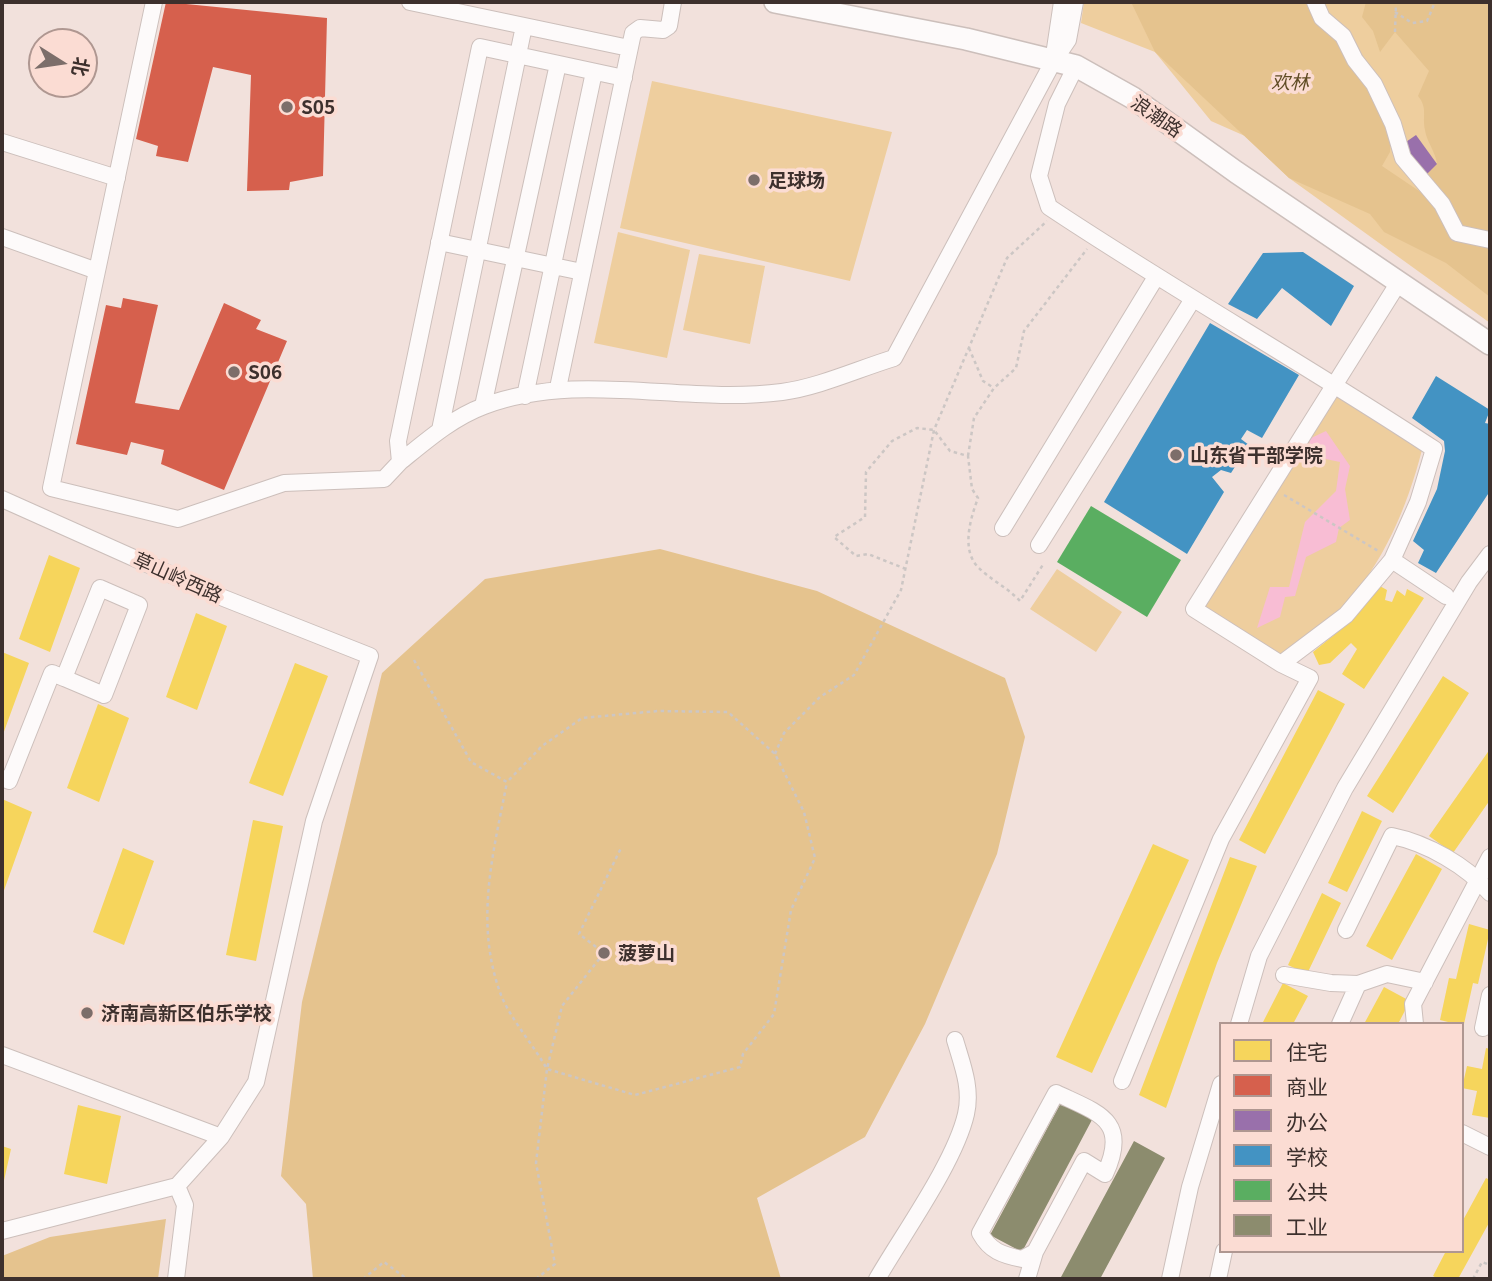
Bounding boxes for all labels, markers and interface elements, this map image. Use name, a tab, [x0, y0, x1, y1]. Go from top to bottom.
north arrow	[28, 28, 98, 98]
text: 北	[67, 55, 97, 79]
park label: 欢林	[1271, 71, 1309, 93]
street label: 浪潮路	[1127, 90, 1187, 142]
place label: S05	[301, 96, 335, 118]
marker: S05	[279, 99, 295, 115]
place label: 足球场	[768, 169, 825, 191]
marker: 足球场	[746, 172, 762, 188]
place label: S06	[248, 361, 282, 383]
marker: S06	[226, 364, 242, 380]
place label: 山东省干部学院	[1190, 444, 1323, 466]
marker: 山东省干部学院	[1168, 447, 1184, 463]
street label: 草山岭西路	[130, 547, 226, 607]
place label: 菠萝山	[618, 942, 675, 964]
marker: 菠萝山	[596, 945, 612, 961]
place label: 济南高新区伯乐学校	[101, 1002, 272, 1024]
marker: 济南高新区伯乐学校	[79, 1005, 95, 1021]
legend	[1219, 1022, 1464, 1253]
text: 住宅	[1286, 1036, 1328, 1066]
text: 商业	[1286, 1071, 1328, 1101]
text: 办公	[1286, 1106, 1328, 1136]
text: 学校	[1286, 1141, 1328, 1171]
text: 公共	[1286, 1176, 1328, 1206]
text: 工业	[1286, 1211, 1328, 1241]

